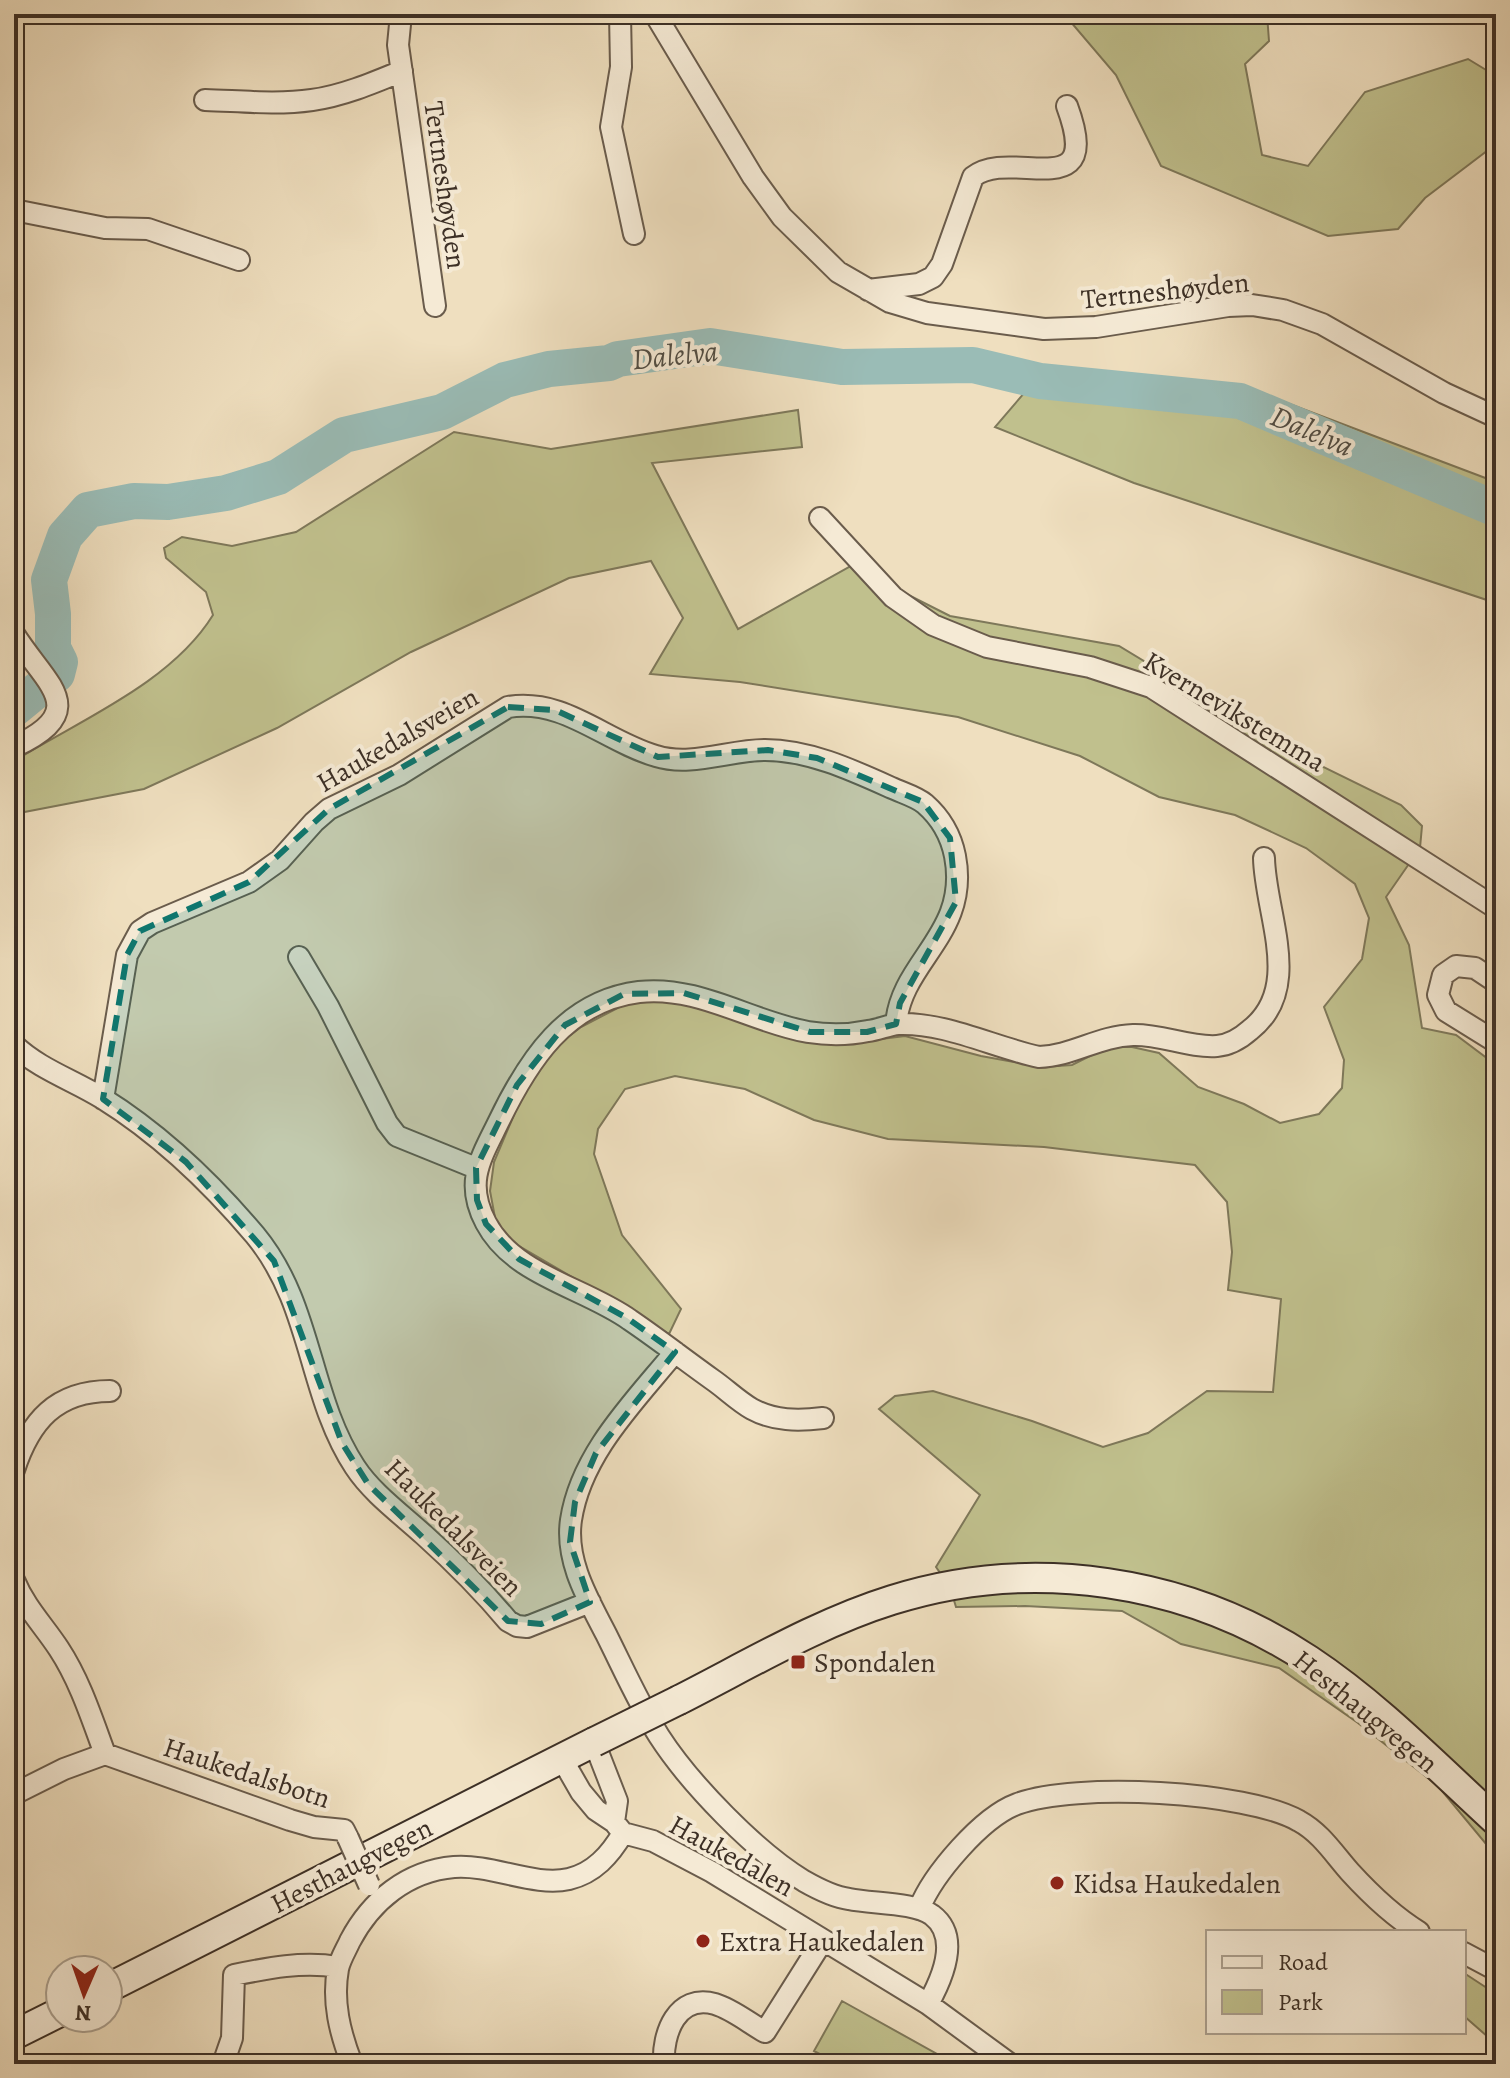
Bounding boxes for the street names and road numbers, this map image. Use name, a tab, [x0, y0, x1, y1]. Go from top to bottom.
street label: Tertneshøyden	[414, 99, 476, 271]
street label: Tertneshøyden	[1079, 263, 1251, 319]
street label: Kvernevikstemma	[1136, 642, 1333, 781]
street label: Haukedalsveien	[310, 678, 485, 802]
street label: Haukedalsveien	[376, 1450, 531, 1605]
street label: Hesthaugvegen	[1285, 1641, 1446, 1782]
street label: Haukedalsbotn	[158, 1728, 335, 1818]
street label: Haukedalen	[662, 1806, 801, 1906]
street label: Hesthaugvegen	[264, 1809, 439, 1923]

